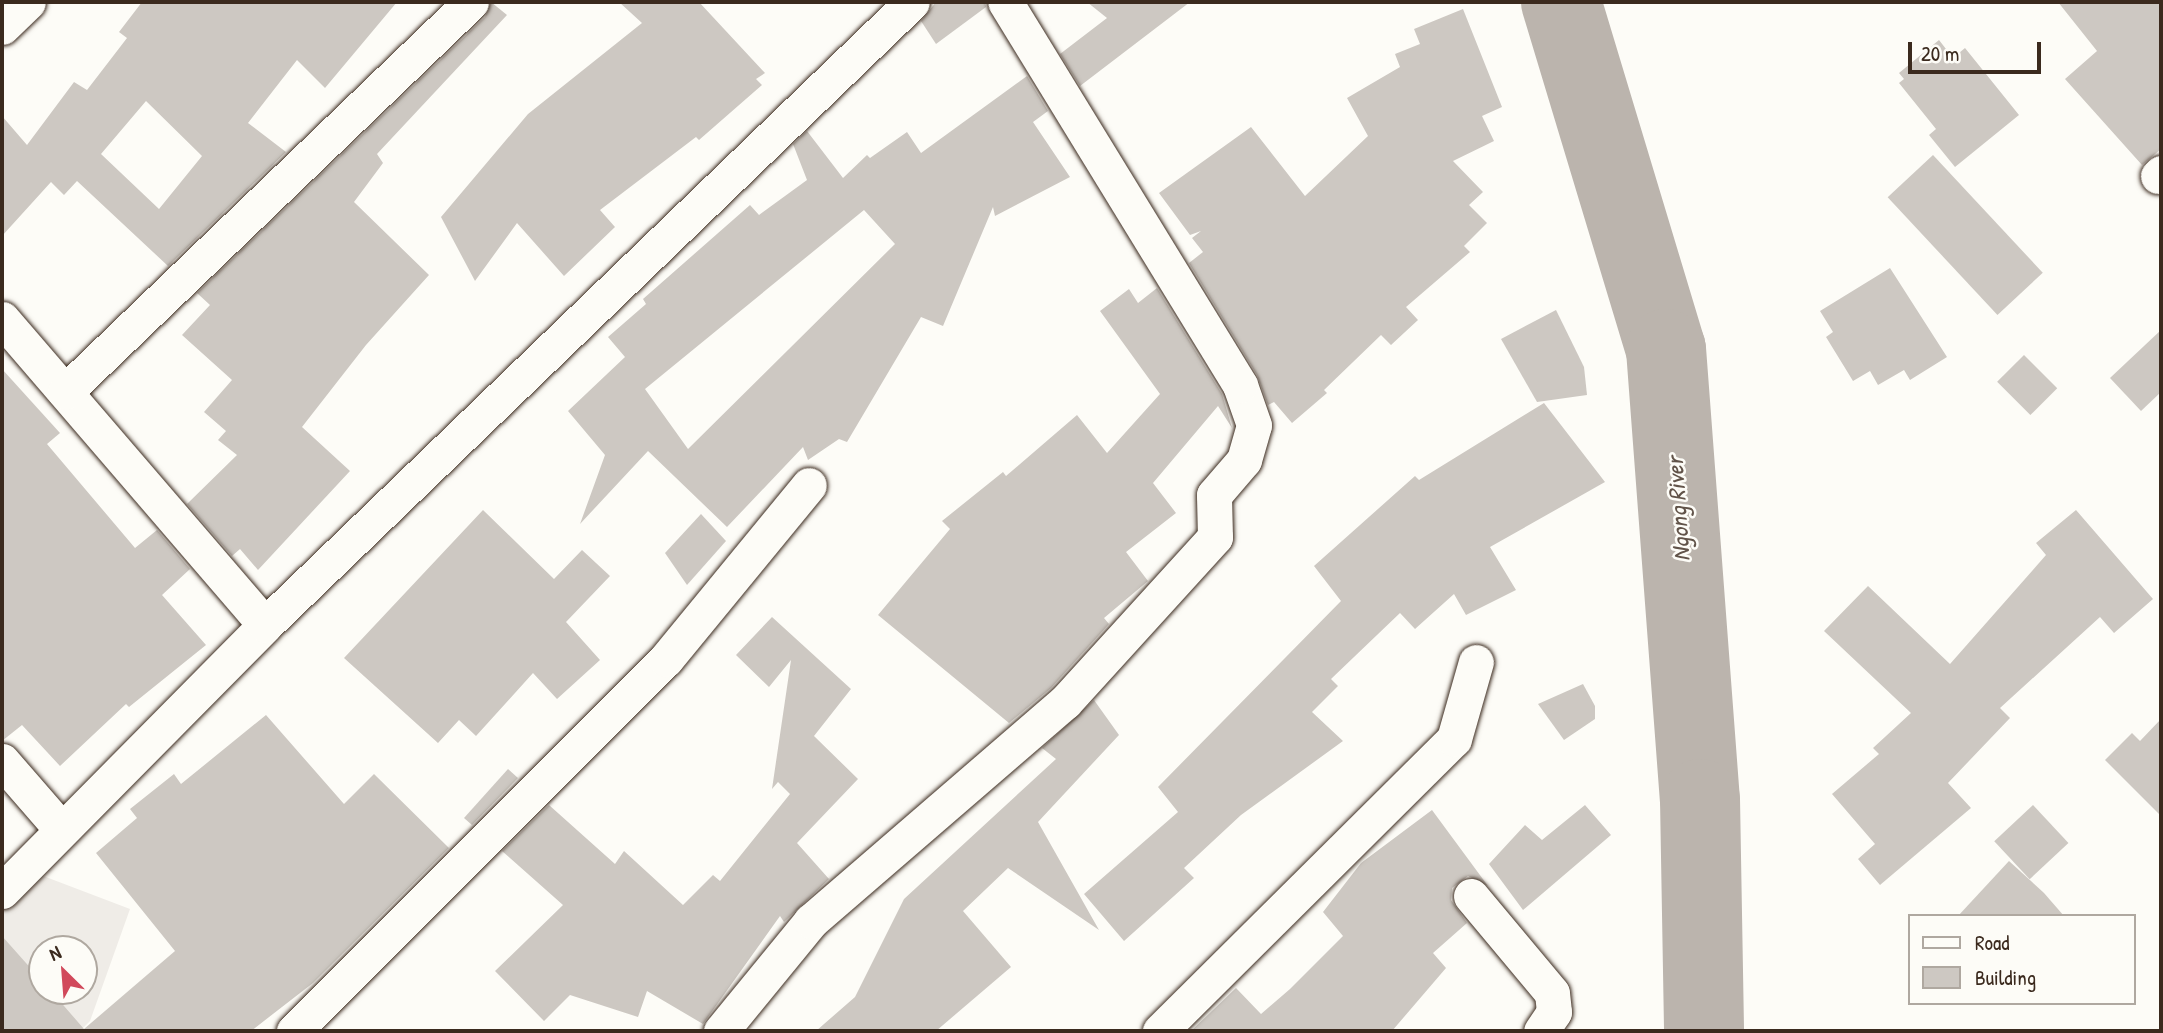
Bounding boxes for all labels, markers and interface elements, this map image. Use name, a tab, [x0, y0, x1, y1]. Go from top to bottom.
scale bar	[1911, 28, 2044, 72]
text: 20 m	[1921, 39, 1959, 68]
water label: Ngong River	[1660, 456, 1696, 562]
legend	[1908, 914, 2135, 1005]
text: Road	[1975, 928, 2009, 957]
north arrow	[28, 935, 98, 1005]
text: N	[45, 939, 65, 967]
text: Building	[1975, 963, 2036, 992]

